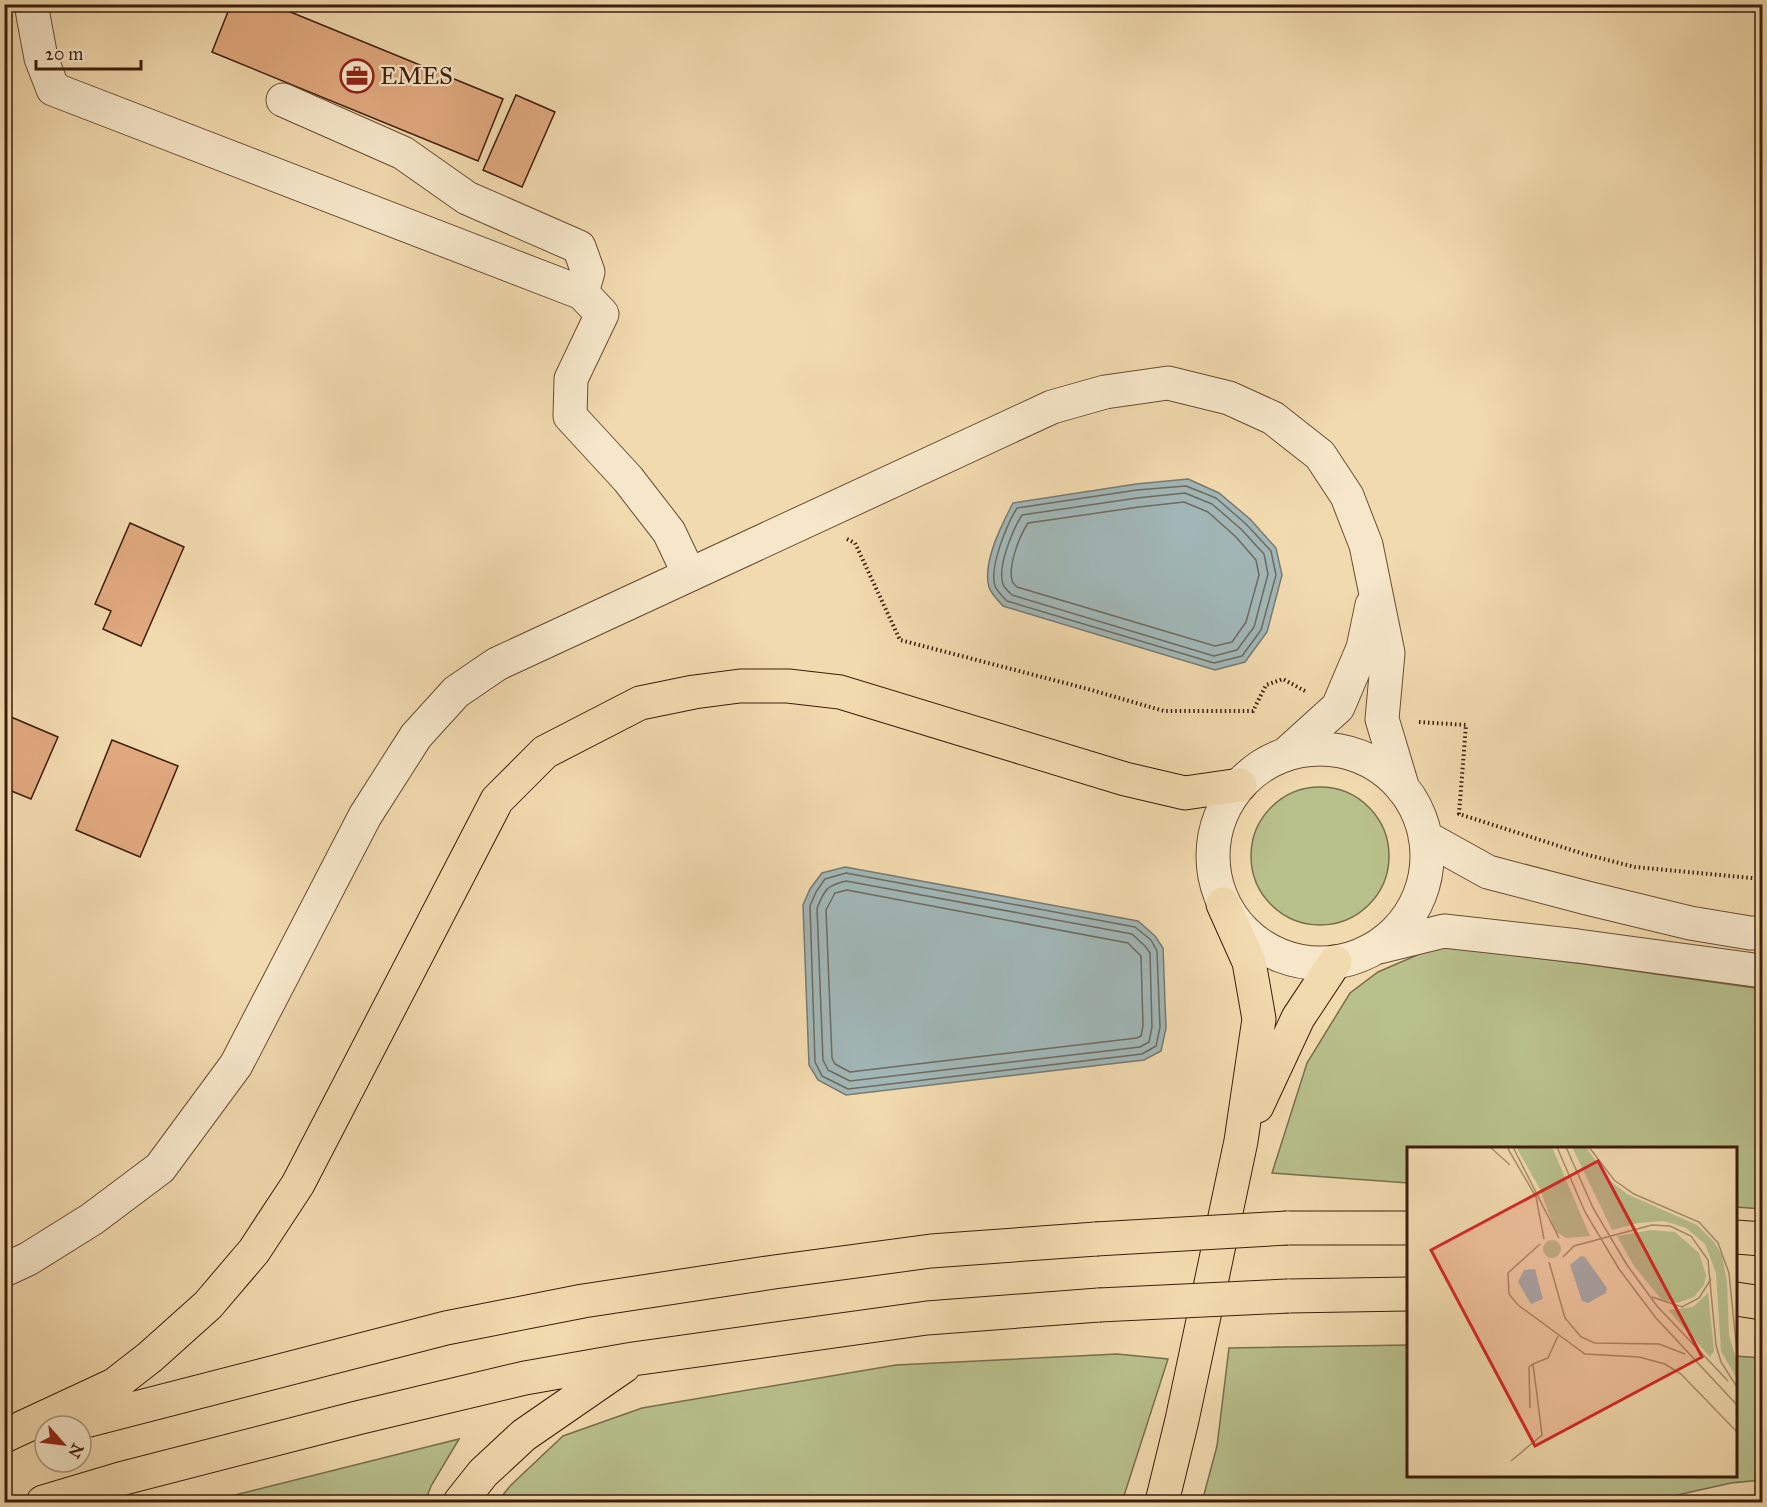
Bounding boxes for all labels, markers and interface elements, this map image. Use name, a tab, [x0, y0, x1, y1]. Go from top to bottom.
scale bar	[36, 33, 141, 71]
text: 20 m	[45, 43, 83, 65]
office icon: EMES	[339, 58, 375, 94]
place label: EMES	[380, 61, 453, 91]
inset map	[1407, 1147, 1737, 1477]
north arrow	[33, 1414, 93, 1474]
text: N	[64, 1440, 87, 1462]

